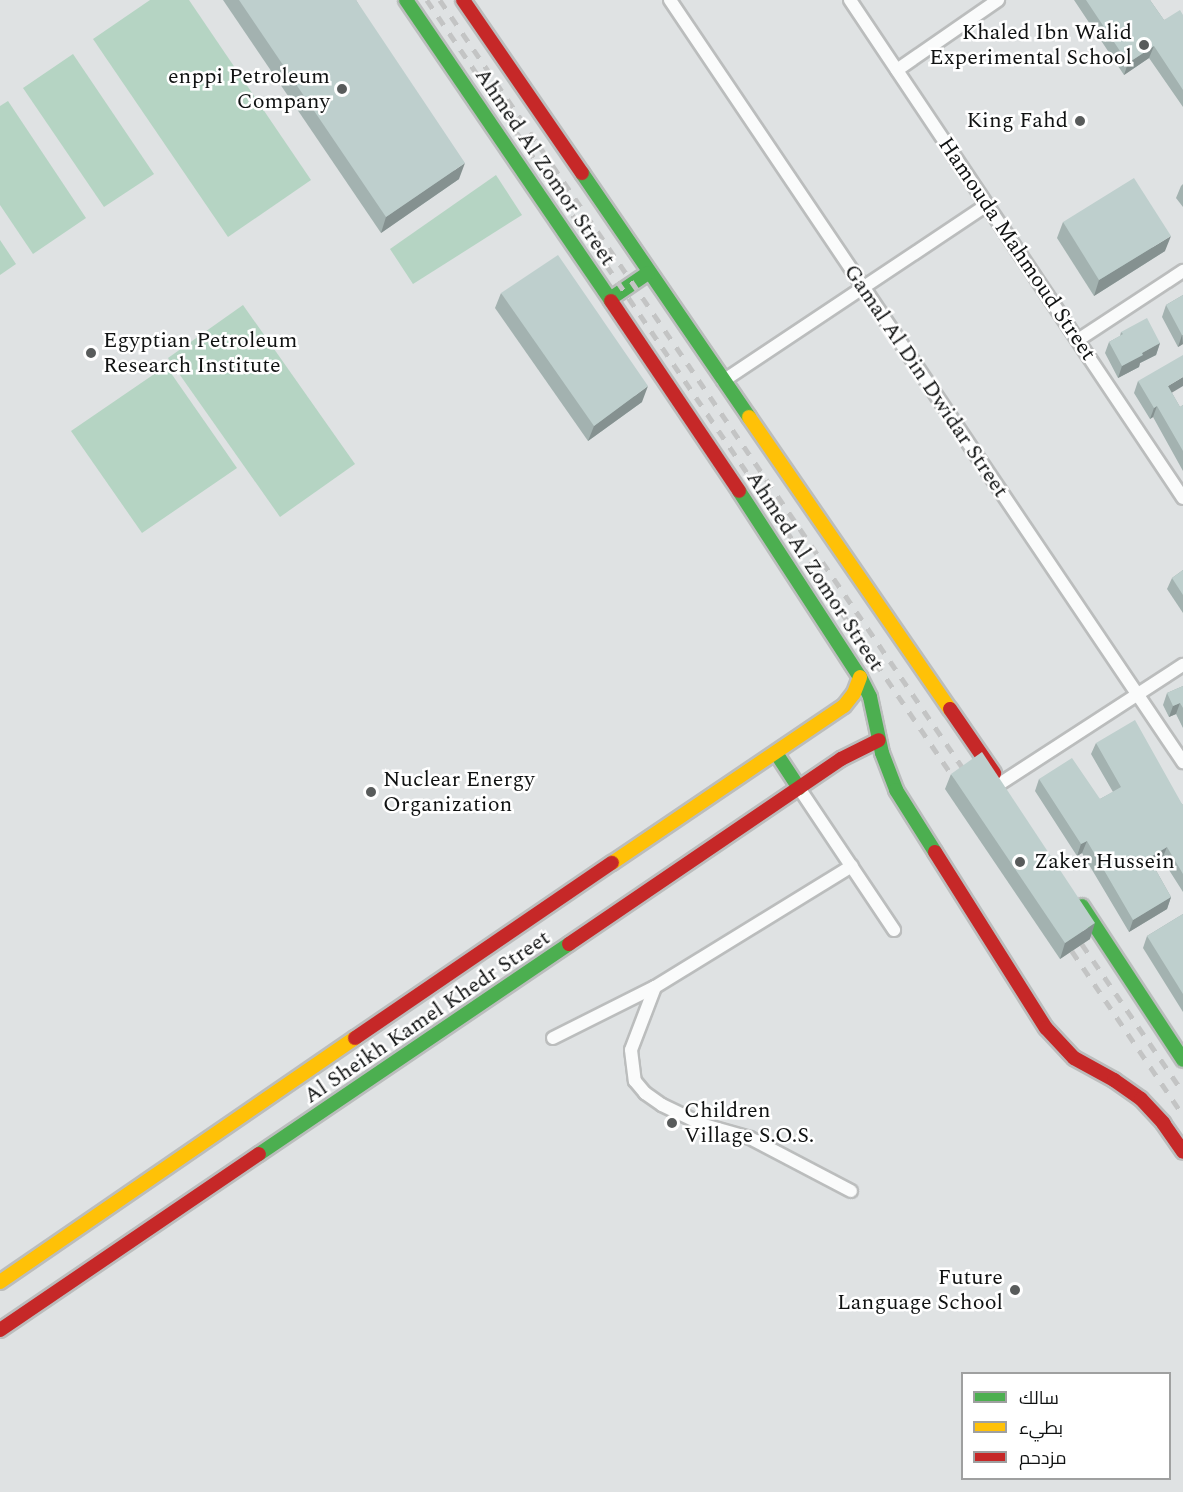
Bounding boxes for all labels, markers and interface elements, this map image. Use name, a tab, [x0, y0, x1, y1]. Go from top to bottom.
place label: Khaled Ibn Walid Experimental School	[929, 19, 1132, 70]
marker: Khaled Ibn Walid Experimental School	[1137, 38, 1151, 52]
place label: enppi Petroleum Company	[168, 63, 330, 114]
street label: Ahmed Al Zomor Street	[469, 63, 621, 271]
marker: enppi Petroleum Company	[335, 82, 349, 96]
place label: King Fahd	[966, 108, 1068, 134]
marker: King Fahd	[1073, 114, 1087, 128]
street label: Hamouda Mahmoud Street	[932, 132, 1102, 366]
street label: Gamal Al Din Dwidar Street	[838, 259, 1014, 503]
place label: Egyptian Petroleum Research Institute	[103, 327, 297, 378]
marker: Egyptian Petroleum Research Institute	[84, 346, 98, 360]
street label: Ahmed Al Zomor Street	[740, 466, 890, 676]
place label: Nuclear Energy Organization	[383, 766, 535, 818]
marker: Nuclear Energy Organization	[364, 785, 378, 799]
place label: Zaker Hussein	[1034, 849, 1175, 875]
marker: Zaker Hussein	[1011, 853, 1029, 871]
street label: Al Sheikh Kamel Khedr Street	[299, 925, 555, 1109]
place label: Children Village S.O.S.	[684, 1097, 814, 1148]
marker: Children Village S.O.S.	[665, 1116, 679, 1130]
place label: Future Language School	[837, 1264, 1003, 1316]
marker: Future Language School	[1008, 1283, 1022, 1297]
legend	[961, 1372, 1171, 1480]
text: سالك	[1019, 1385, 1059, 1412]
text: بطيء	[1019, 1415, 1063, 1442]
text: مزدحم	[1019, 1445, 1067, 1472]

